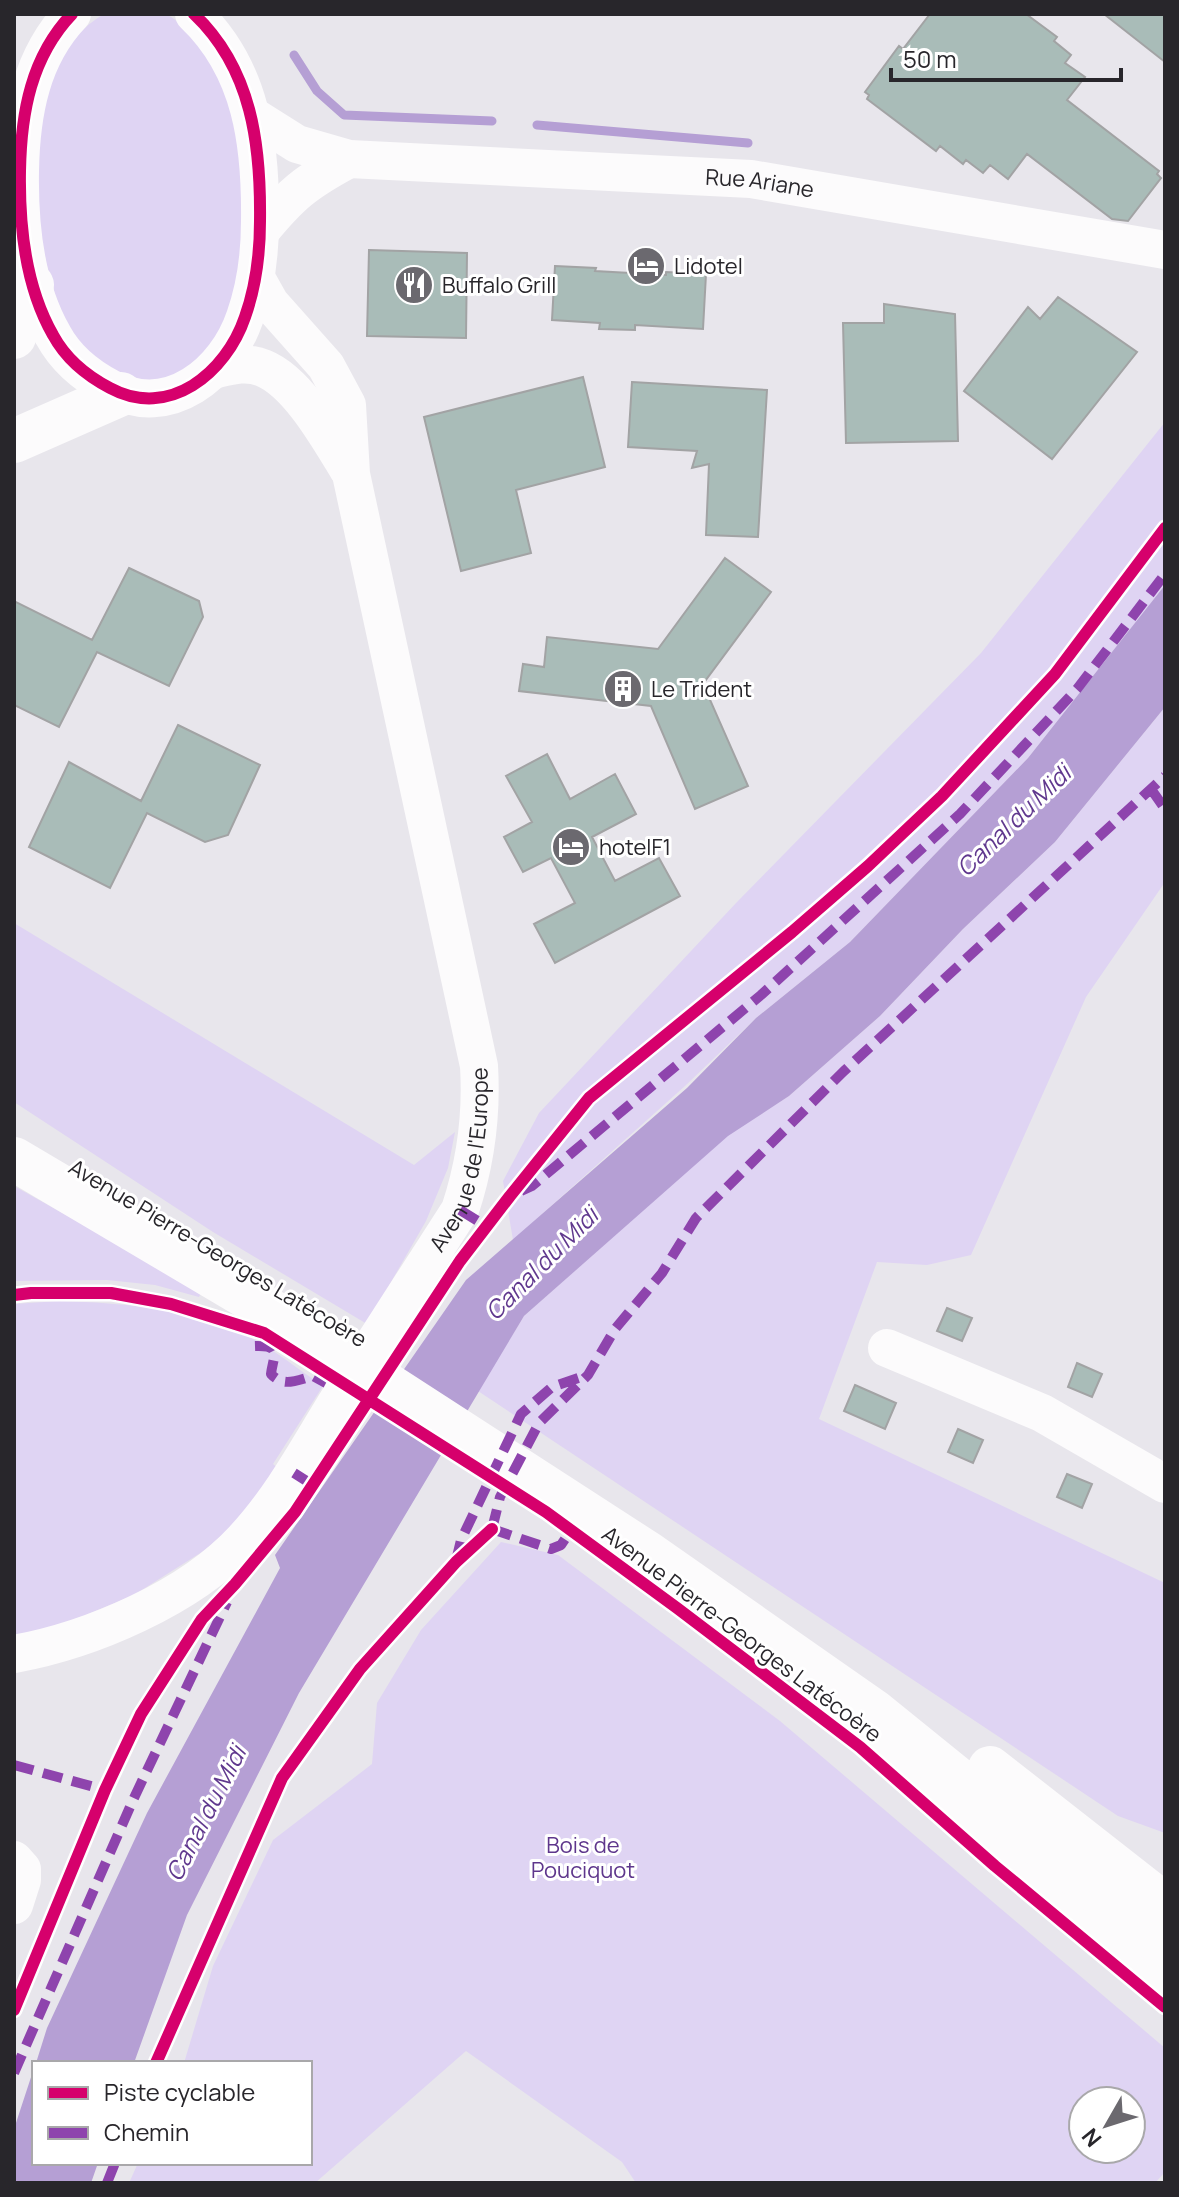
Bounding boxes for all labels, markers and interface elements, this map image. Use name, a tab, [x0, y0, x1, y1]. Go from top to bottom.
scale bar	[891, 32, 1121, 82]
text: 50 m	[903, 42, 957, 75]
street label: Rue Ariane	[705, 162, 816, 205]
hotel icon: Lidotel	[625, 245, 667, 287]
place label: Lidotel	[674, 251, 743, 281]
restaurant icon: Buffalo Grill	[393, 264, 435, 306]
place label: Buffalo Grill	[442, 270, 556, 300]
building icon: Le Trident	[602, 668, 644, 710]
place label: Le Trident	[651, 674, 752, 704]
water label: Canal du Midi	[949, 755, 1080, 883]
hotel icon: hotelF1	[550, 826, 592, 868]
place label: hotelF1	[599, 832, 671, 862]
street label: Avenue de l'Europe	[422, 1067, 495, 1257]
street label: Avenue Pierre-Georges Latécoère	[63, 1152, 373, 1354]
water label: Canal du Midi	[477, 1197, 607, 1327]
street label: Avenue Pierre-Georges Latécoère	[596, 1519, 888, 1749]
water label: Canal du Midi	[157, 1737, 255, 1886]
park label: Bois de Pouciquot	[531, 1830, 635, 1885]
legend	[32, 2061, 312, 2165]
text: Piste cyclable	[104, 2075, 255, 2108]
north arrow	[1067, 2085, 1147, 2165]
text: Chemin	[104, 2115, 189, 2148]
text: N	[1075, 2122, 1108, 2153]

